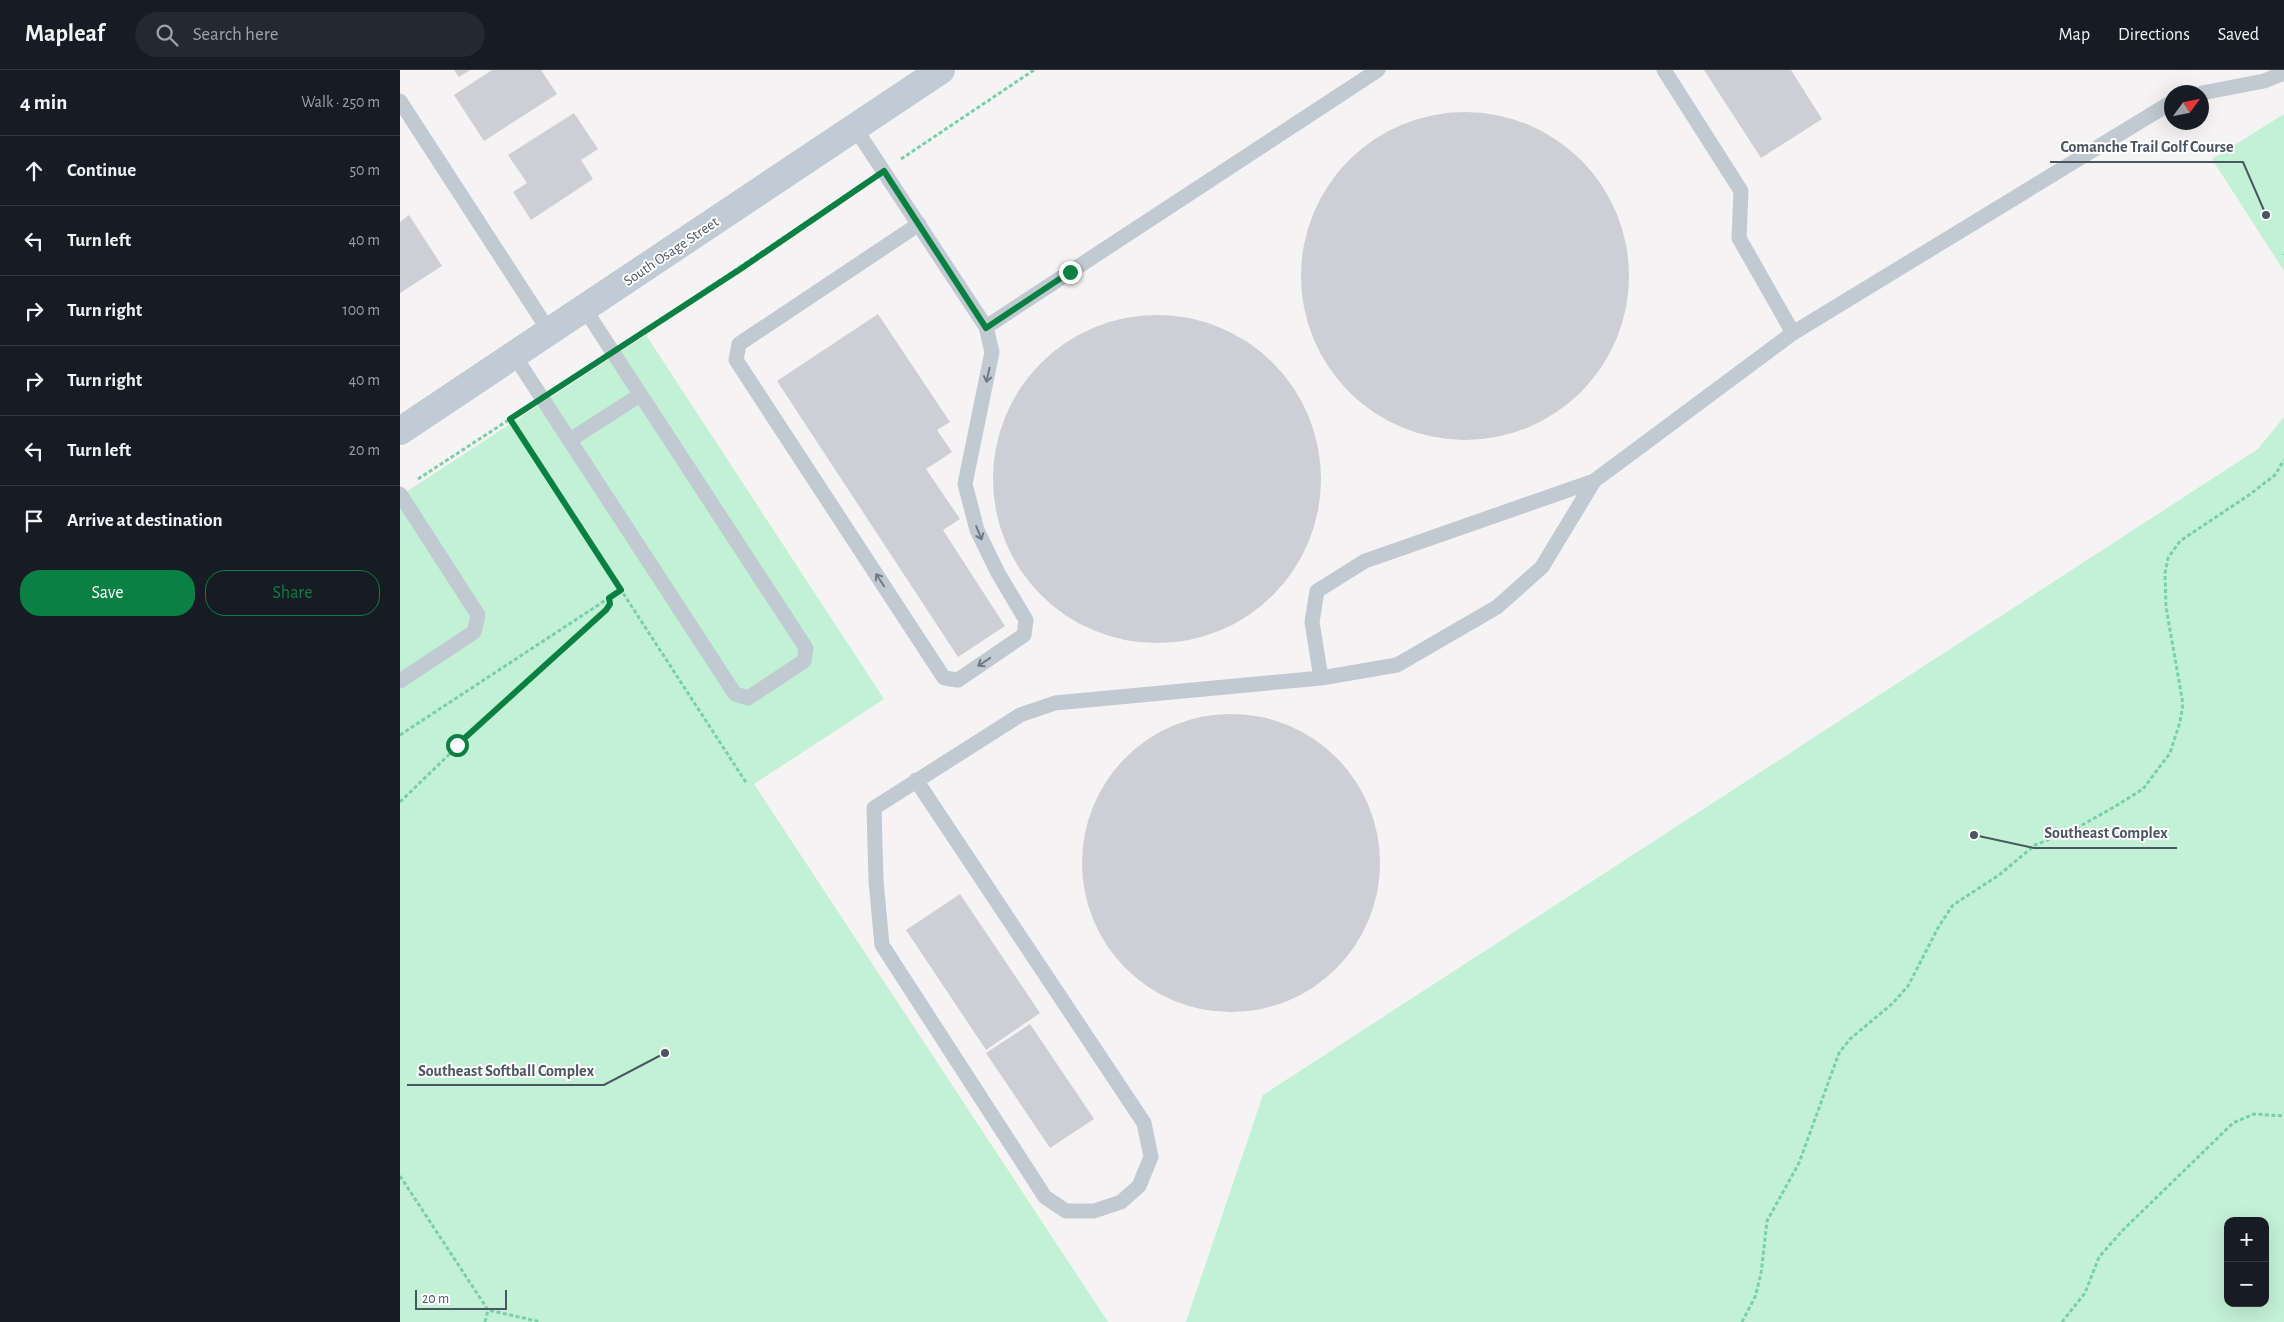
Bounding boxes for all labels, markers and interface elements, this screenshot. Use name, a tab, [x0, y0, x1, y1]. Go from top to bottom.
search box	[135, 12, 485, 57]
icon: search	[153, 21, 181, 49]
text: Mapleaf	[25, 22, 105, 46]
text: Search here	[193, 25, 279, 44]
text: Map	[2059, 26, 2090, 44]
text: Directions	[2118, 26, 2190, 44]
text: Saved	[2218, 26, 2259, 44]
north arrow	[2164, 85, 2209, 130]
text: 4 min	[20, 92, 67, 113]
text: Walk · 250 m	[301, 94, 380, 110]
callout: Comanche Trail Golf Course	[2050, 131, 2243, 162]
text: Comanche Trail Golf Course	[2061, 139, 2234, 155]
icon: ahead	[20, 157, 48, 185]
text: Continue	[67, 161, 136, 180]
text: 50 m	[349, 162, 380, 178]
street label: South Osage Street	[621, 214, 722, 289]
icon: left	[20, 227, 48, 255]
text: Turn left	[67, 231, 131, 250]
text: 40 m	[348, 232, 380, 248]
route end	[1059, 261, 1082, 284]
icon: right	[20, 297, 48, 325]
text: Turn right	[67, 301, 142, 320]
text: 100 m	[342, 302, 380, 318]
one-way arrow	[982, 366, 992, 382]
icon: right	[20, 367, 48, 395]
text: Turn right	[67, 371, 142, 390]
text: 40 m	[348, 372, 380, 388]
icon: left	[20, 437, 48, 465]
text: Turn left	[67, 441, 131, 460]
text: 20 m	[349, 442, 380, 458]
icon: arrive	[20, 507, 48, 535]
text: Arrive at destination	[67, 511, 223, 530]
one-way arrow	[975, 525, 985, 540]
button: Save	[20, 570, 195, 616]
button: Share	[205, 570, 380, 616]
one-way arrow	[875, 574, 885, 588]
one-way arrow	[977, 657, 991, 667]
route start	[446, 734, 469, 757]
callout: Southeast Complex	[2034, 817, 2177, 848]
text: Southeast Complex	[2044, 825, 2168, 841]
callout: Southeast Softball Complex	[407, 1054, 604, 1085]
text: Southeast Softball Complex	[418, 1063, 595, 1079]
map controls	[2224, 1217, 2269, 1307]
button: +	[2224, 1217, 2269, 1262]
button: −	[2224, 1262, 2269, 1307]
scale bar	[415, 1287, 508, 1310]
text: 20 m	[422, 1292, 449, 1306]

